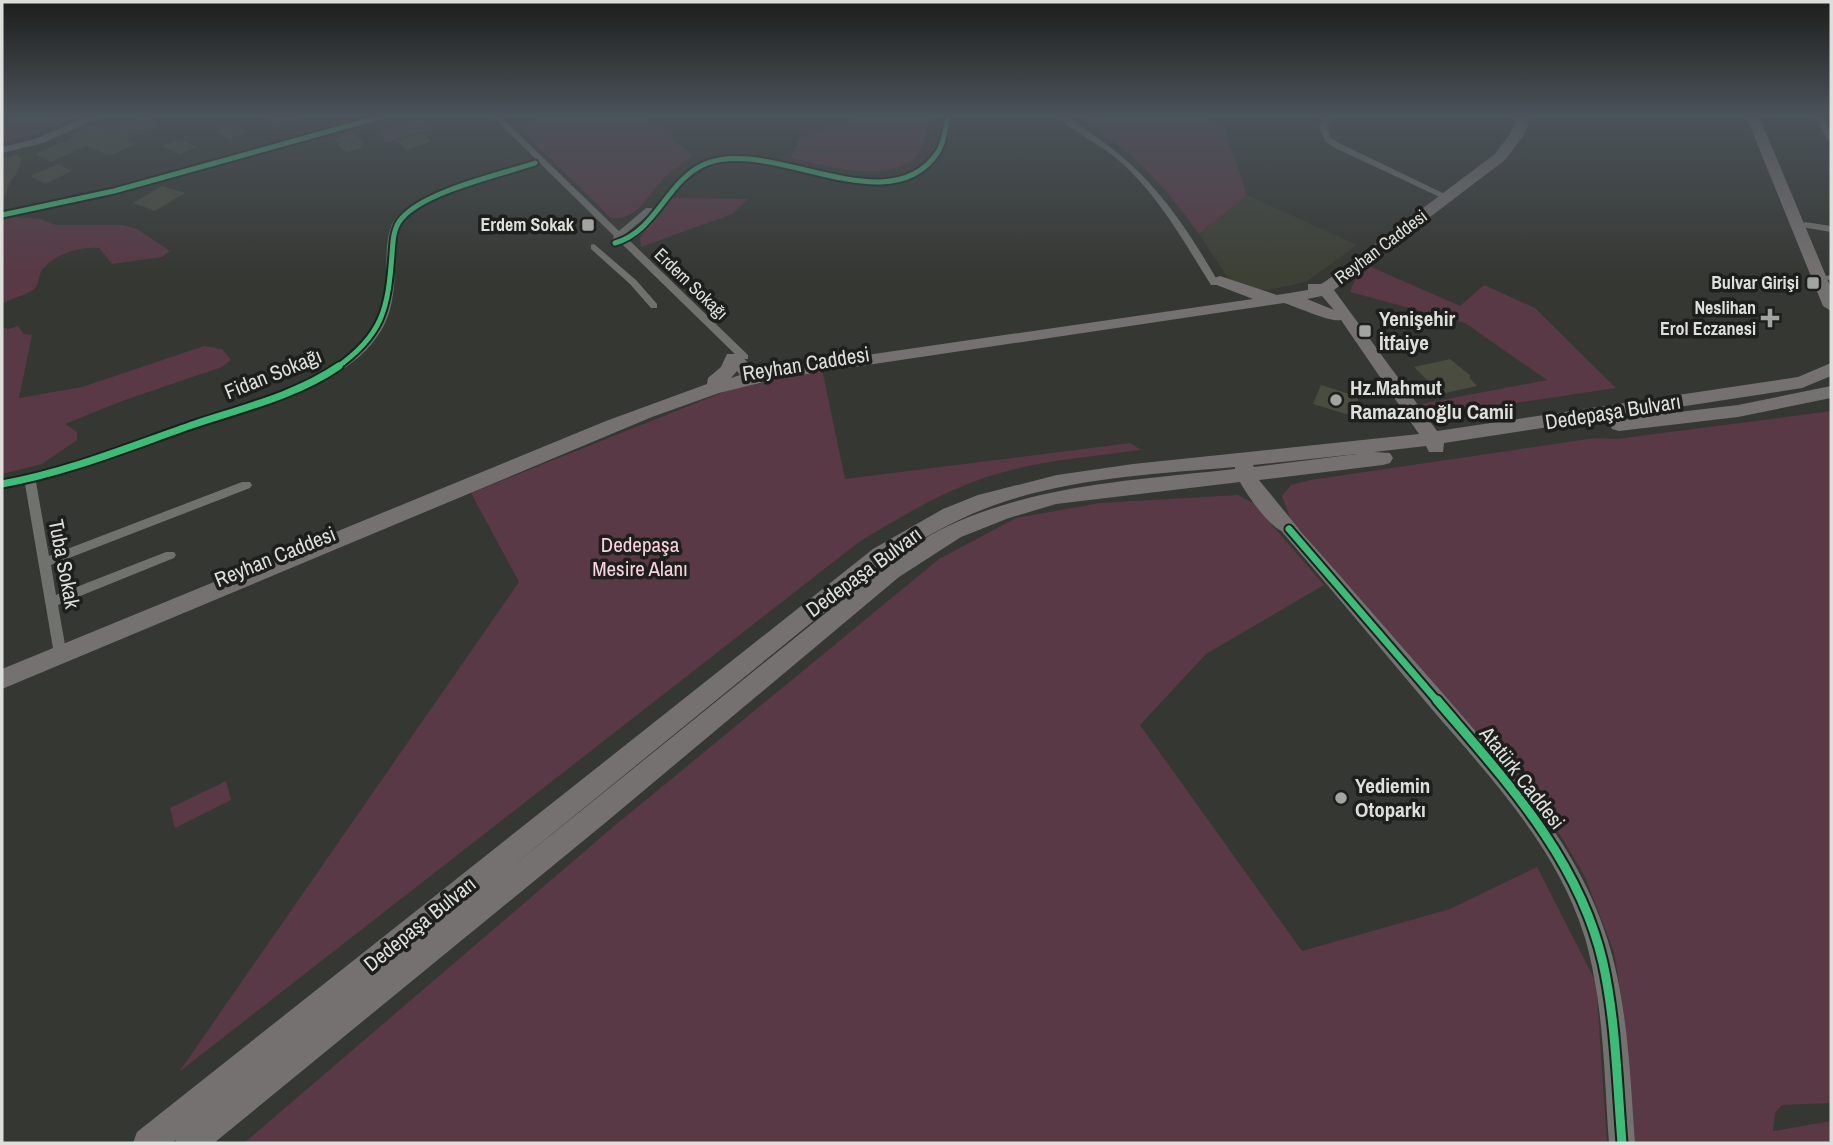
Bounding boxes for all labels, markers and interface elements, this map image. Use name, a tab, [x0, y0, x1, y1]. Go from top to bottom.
street label: Reyhan Caddesi	[1329, 204, 1432, 290]
place label: Erdem Sokak	[480, 212, 575, 237]
marker: Erdem Sokak	[580, 217, 596, 233]
street label: Erdem Sokağı	[649, 242, 734, 325]
place label: Bulvar Girişi	[1711, 270, 1799, 295]
marker: Bulvar Girişi	[1805, 275, 1821, 291]
place label: Neslihan Erol Eczanesi	[1660, 295, 1756, 341]
place label: Yenişehir İtfaiye	[1379, 304, 1456, 357]
marker: Neslihan Erol Eczanesi	[1762, 310, 1778, 326]
marker: Yenişehir İtfaiye	[1357, 323, 1373, 339]
street label: Reyhan Caddesi	[740, 339, 872, 388]
street label: Fidan Sokağı	[220, 341, 326, 406]
place label: Hz.Mahmut Ramazanoğlu Camii	[1350, 373, 1514, 426]
street label: Dedepaşa Bulvarı	[1543, 386, 1683, 437]
marker: Hz.Mahmut Ramazanoğlu Camii	[1328, 392, 1344, 408]
street label: Tuba Sokak	[42, 517, 87, 611]
street label: Reyhan Caddesi	[210, 519, 340, 594]
street label: Dedepaşa Bulvarı	[800, 520, 928, 624]
park label: Dedepaşa Mesire Alanı	[592, 530, 688, 583]
street label: Atatürk Caddesi	[1472, 719, 1572, 835]
place label: Yediemin Otoparkı	[1355, 771, 1430, 824]
marker: Yediemin Otoparkı	[1333, 790, 1349, 806]
street label: Dedepaşa Bulvarı	[357, 869, 482, 978]

